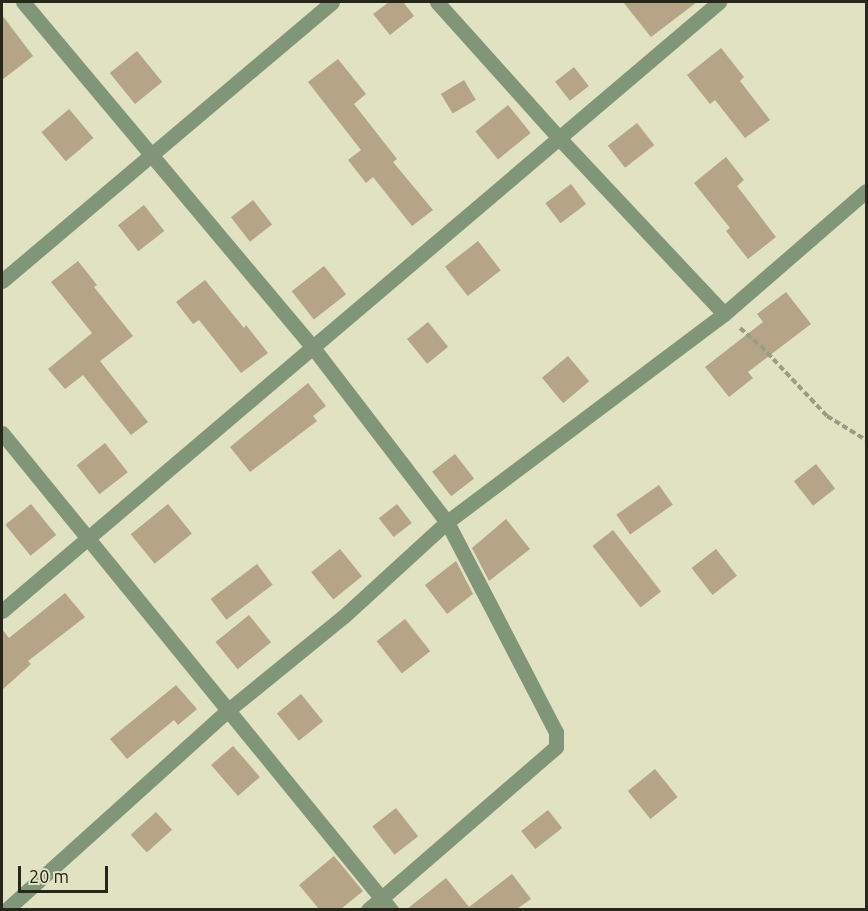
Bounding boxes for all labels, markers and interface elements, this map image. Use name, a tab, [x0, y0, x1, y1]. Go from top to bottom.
scale bar	[21, 854, 111, 892]
text: 20 m	[29, 866, 69, 886]

